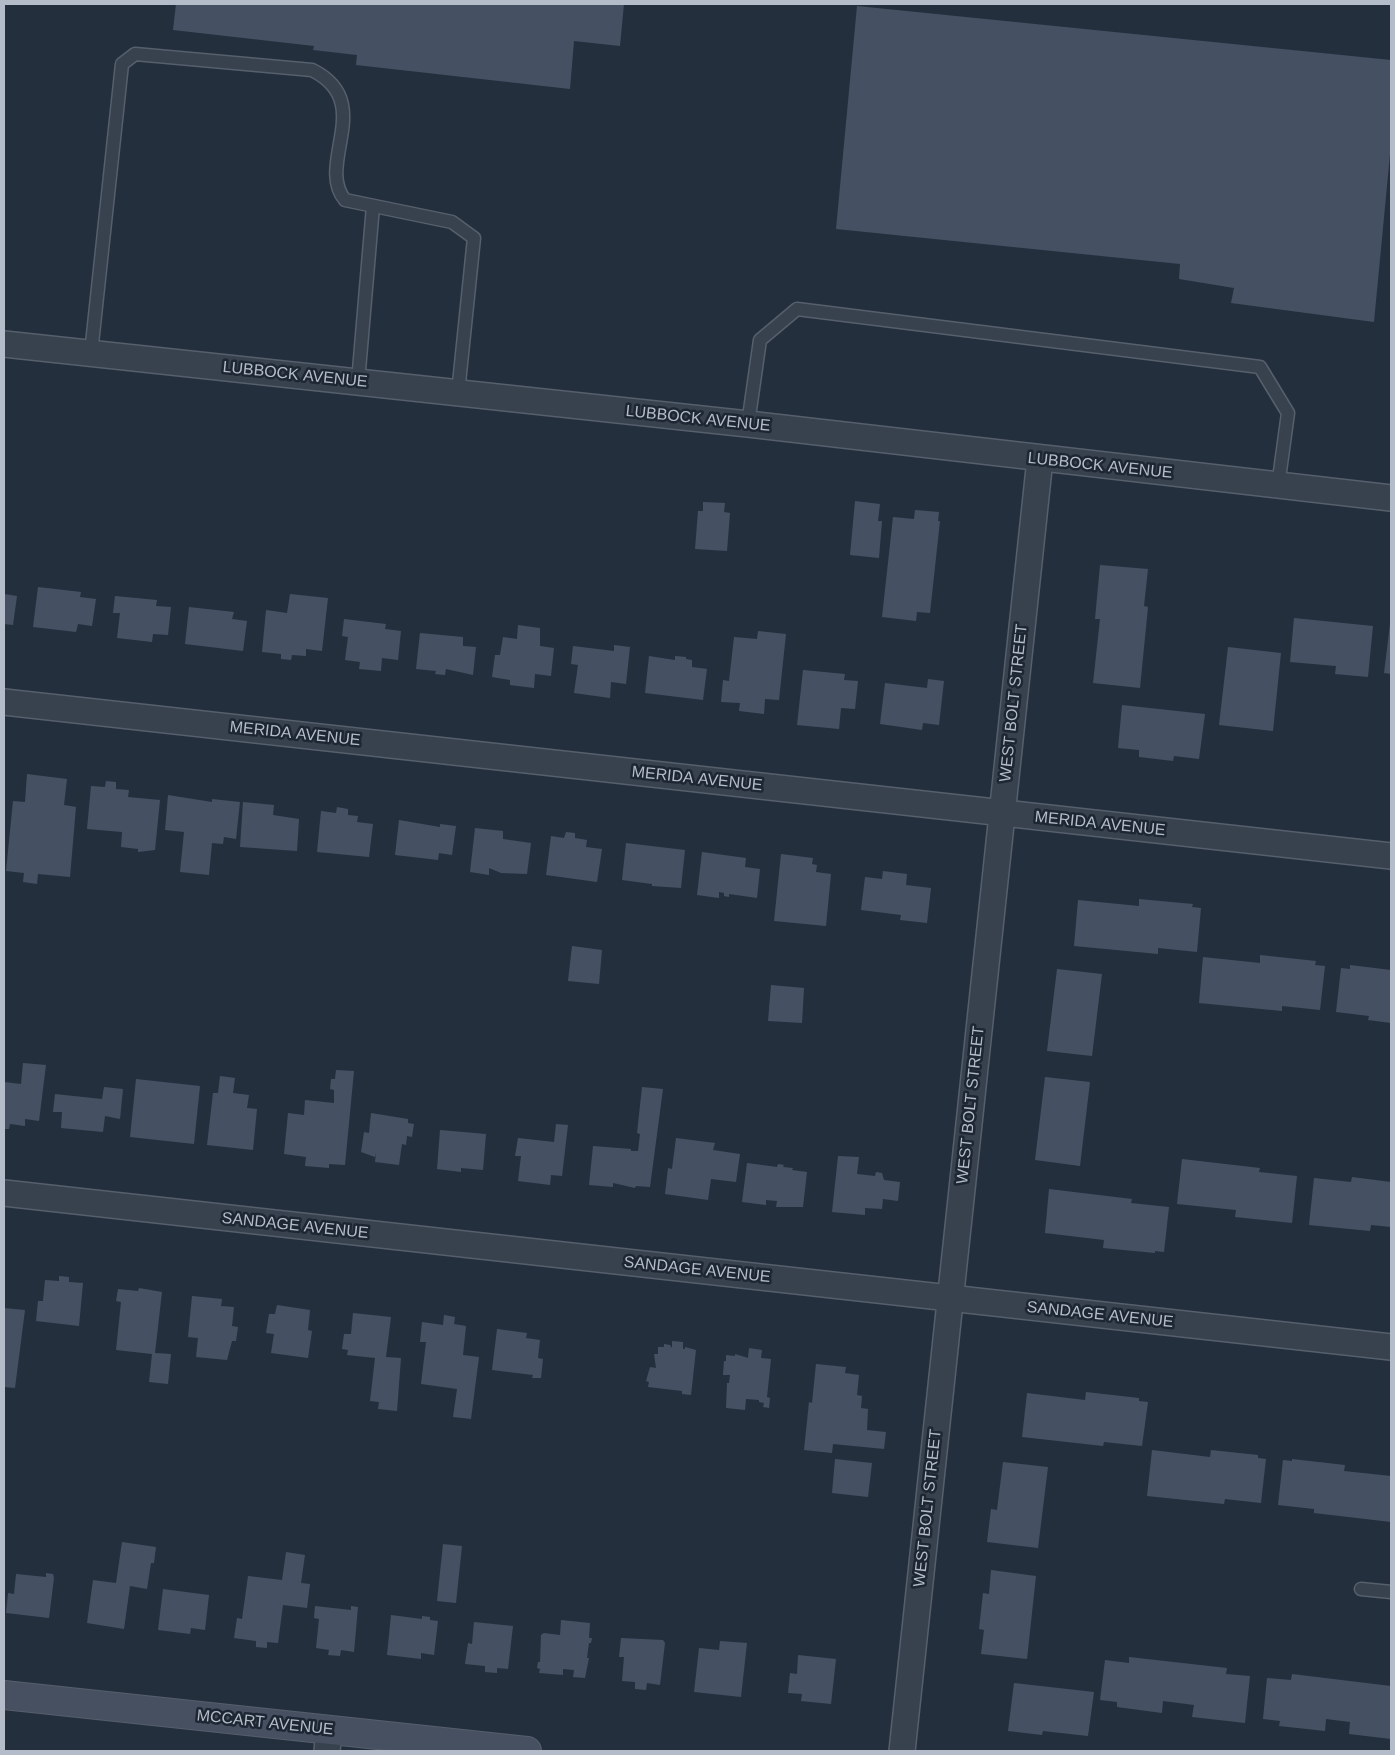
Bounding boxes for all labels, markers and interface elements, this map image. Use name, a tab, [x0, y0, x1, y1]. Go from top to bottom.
street label: LUBBOCK AVENUE	[222, 358, 368, 392]
street label: LUBBOCK AVENUE	[625, 402, 771, 436]
street label: LUBBOCK AVENUE	[1027, 449, 1173, 483]
street label: WEST BOLT STREET	[996, 623, 1032, 783]
street label: MERIDA AVENUE	[229, 718, 361, 750]
street label: MERIDA AVENUE	[631, 763, 763, 795]
street label: MERIDA AVENUE	[1034, 808, 1166, 840]
street label: WEST BOLT STREET	[953, 1025, 989, 1185]
street label: SANDAGE AVENUE	[221, 1209, 369, 1243]
street label: SANDAGE AVENUE	[623, 1253, 771, 1287]
street label: SANDAGE AVENUE	[1026, 1298, 1174, 1332]
street label: WEST BOLT STREET	[910, 1428, 946, 1588]
street label: MCCART AVENUE	[196, 1706, 334, 1740]

